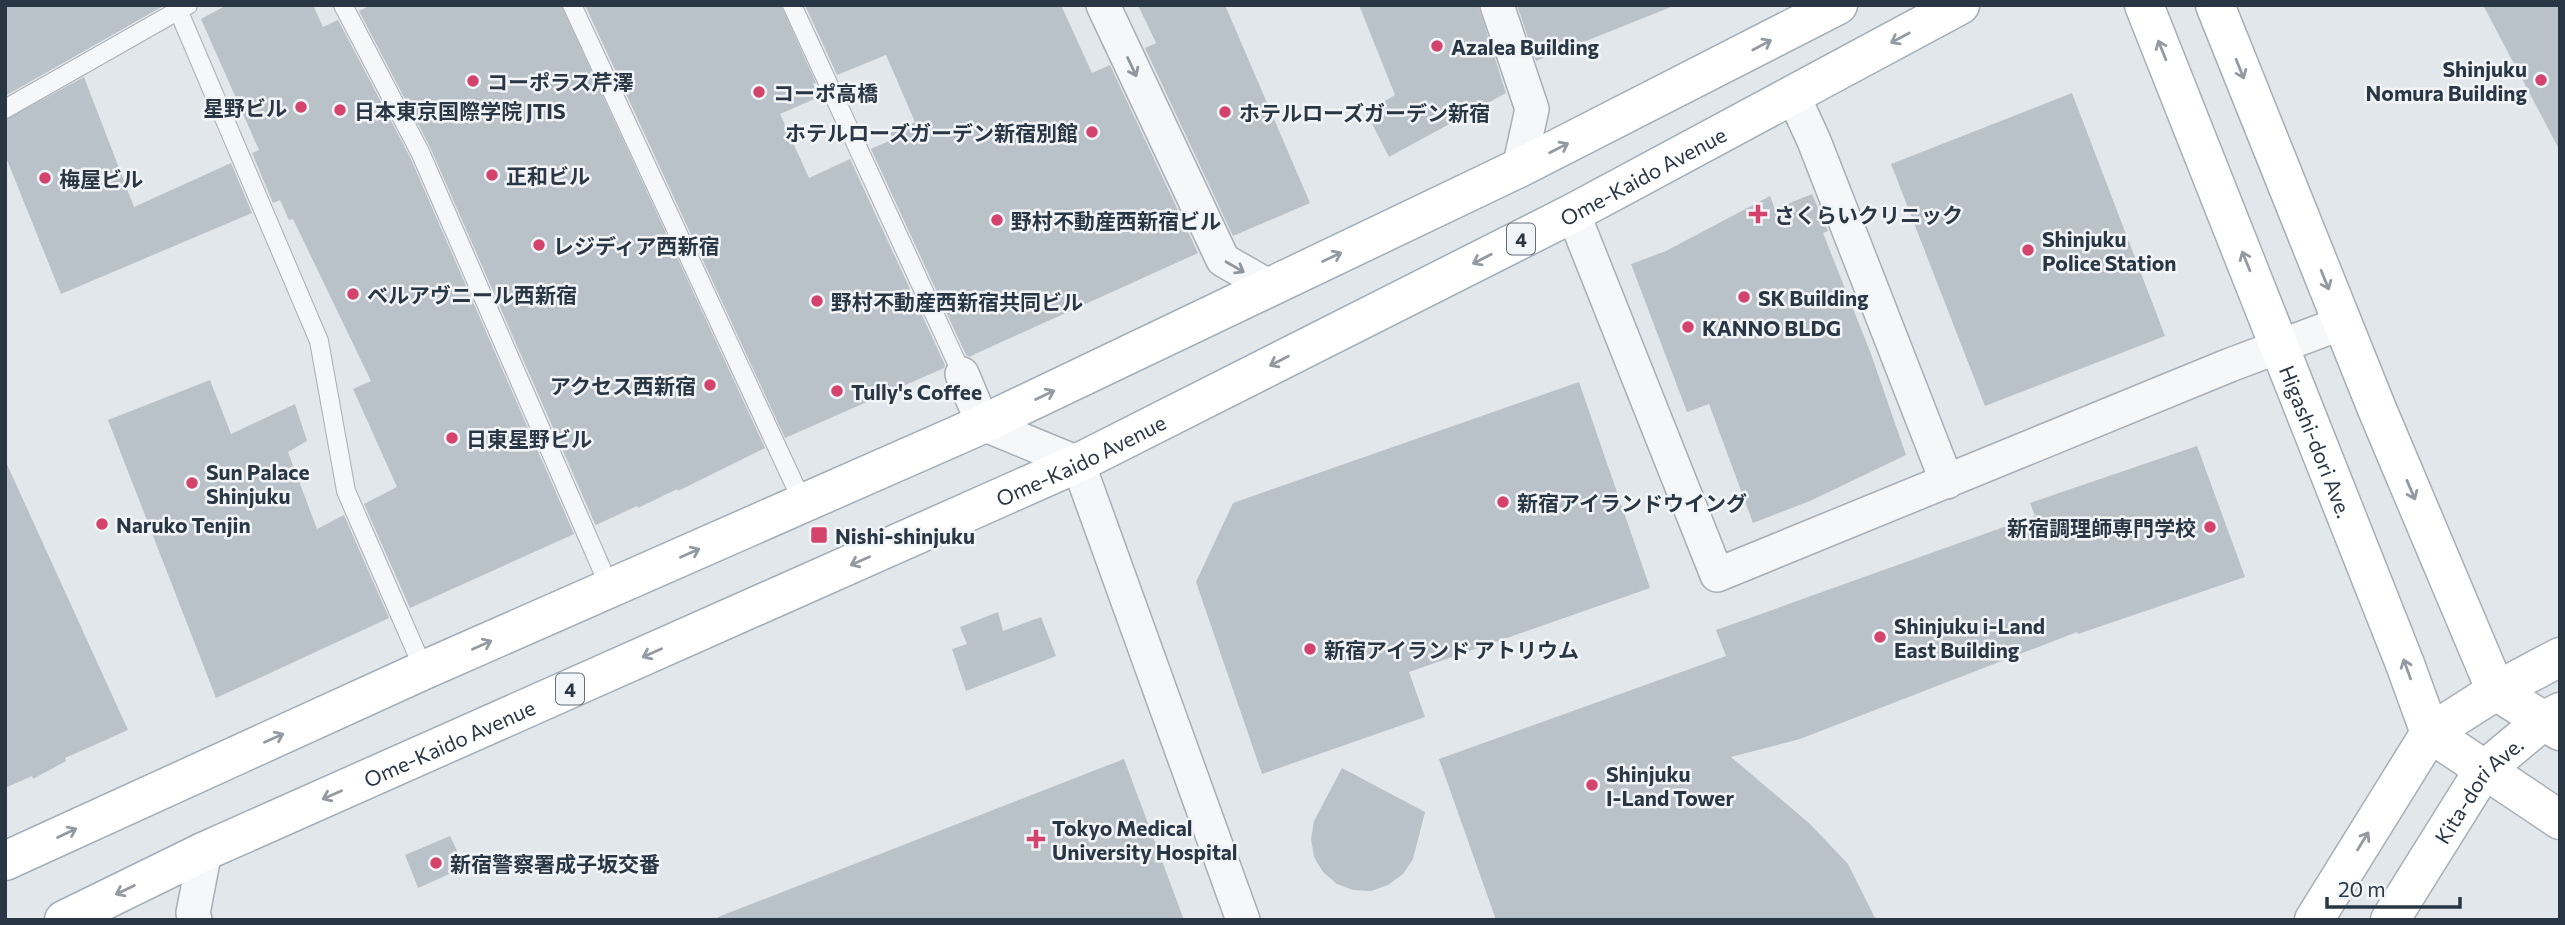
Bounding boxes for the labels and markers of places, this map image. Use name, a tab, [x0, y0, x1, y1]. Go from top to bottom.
place label: Azalea Building	[1451, 34, 1600, 59]
marker: Azalea Building	[1429, 38, 1445, 54]
place label: Shinjuku Nomura Building	[2366, 56, 2527, 105]
place label: コーポラス芹澤	[487, 69, 634, 94]
marker: Shinjuku Nomura Building	[2533, 72, 2549, 88]
marker: コーポラス芹澤	[465, 73, 481, 89]
place label: コーポ高橋	[773, 80, 878, 105]
marker: コーポ高橋	[751, 84, 767, 100]
place label: 星野ビル	[203, 95, 287, 120]
place label: 日本東京国際学院 JTIS	[354, 98, 566, 123]
marker: 星野ビル	[293, 99, 309, 115]
place label: ホテルローズガーデン新宿	[1239, 100, 1490, 125]
marker: 日本東京国際学院 JTIS	[332, 102, 348, 118]
marker: ホテルローズガーデン新宿	[1217, 104, 1233, 120]
place label: ホテルローズガーデン新宿別館	[785, 120, 1078, 145]
marker: ホテルローズガーデン新宿別館	[1084, 124, 1100, 140]
place label: 正和ビル	[506, 163, 590, 188]
place label: 梅屋ビル	[59, 166, 143, 191]
marker: 正和ビル	[484, 167, 500, 183]
marker: 梅屋ビル	[37, 170, 53, 186]
place label: さくらいクリニック	[1774, 202, 1963, 227]
marker: さくらいクリニック	[1748, 204, 1768, 224]
place label: 野村不動産西新宿ビル	[1011, 208, 1221, 233]
marker: 野村不動産西新宿ビル	[989, 212, 1005, 228]
place label: Shinjuku Police Station	[2042, 226, 2176, 275]
place label: レジディア西新宿	[553, 233, 720, 258]
marker: レジディア西新宿	[531, 237, 547, 253]
marker: Shinjuku Police Station	[2020, 242, 2036, 258]
place label: ベルアヴニール西新宿	[367, 282, 577, 307]
place label: SK Building	[1758, 285, 1869, 310]
marker: ベルアヴニール西新宿	[345, 286, 361, 302]
place label: 野村不動産西新宿共同ビル	[831, 289, 1083, 314]
marker: SK Building	[1736, 289, 1752, 305]
marker: 野村不動産西新宿共同ビル	[809, 293, 825, 309]
place label: KANNO BLDG	[1702, 315, 1841, 340]
marker: KANNO BLDG	[1680, 319, 1696, 335]
place label: アクセス西新宿	[550, 373, 696, 398]
marker: アクセス西新宿	[702, 377, 718, 393]
place label: Tully's Coffee	[851, 379, 982, 404]
marker: Tully's Coffee	[829, 383, 845, 399]
place label: 日東星野ビル	[466, 426, 592, 451]
marker: 日東星野ビル	[444, 430, 460, 446]
place label: Sun Palace Shinjuku	[206, 459, 309, 508]
marker: Sun Palace Shinjuku	[184, 475, 200, 491]
place label: 新宿アイランドウイング	[1517, 490, 1747, 515]
marker: 新宿アイランドウイング	[1495, 494, 1511, 510]
place label: Naruko Tenjin	[116, 512, 251, 537]
place label: 新宿調理師専門学校	[2007, 515, 2196, 540]
marker: Naruko Tenjin	[94, 516, 110, 532]
marker: 新宿調理師専門学校	[2202, 519, 2218, 535]
place label: Nishi-shinjuku	[835, 523, 975, 548]
marker: Nishi-shinjuku	[809, 525, 829, 545]
place label: Shinjuku i-Land East Building	[1894, 613, 2045, 662]
marker: Shinjuku i-Land East Building	[1872, 629, 1888, 645]
place label: 新宿アイランド アトリウム	[1324, 637, 1579, 662]
marker: 新宿アイランド アトリウム	[1302, 641, 1318, 657]
place label: Shinjuku I-Land Tower	[1606, 761, 1734, 810]
marker: Shinjuku I-Land Tower	[1584, 777, 1600, 793]
place label: Tokyo Medical University Hospital	[1052, 815, 1238, 864]
marker: Tokyo Medical University Hospital	[1026, 829, 1046, 849]
place label: 新宿警察署成子坂交番	[450, 851, 660, 876]
marker: 新宿警察署成子坂交番	[428, 855, 444, 871]

